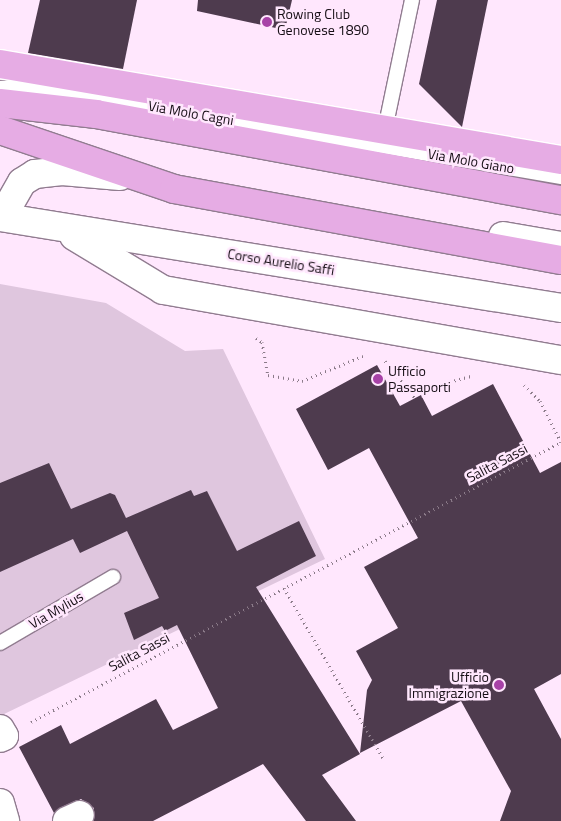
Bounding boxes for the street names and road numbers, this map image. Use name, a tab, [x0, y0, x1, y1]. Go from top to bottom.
street label: Via Molo Cagni	[147, 97, 235, 129]
street label: Via Molo Giano	[426, 145, 516, 177]
street label: Corso Aurelio Saffi	[226, 245, 336, 279]
street label: Salita Sassi	[464, 440, 530, 486]
street label: Via Mylius	[26, 588, 86, 632]
street label: Salita Sassi	[106, 629, 172, 675]

